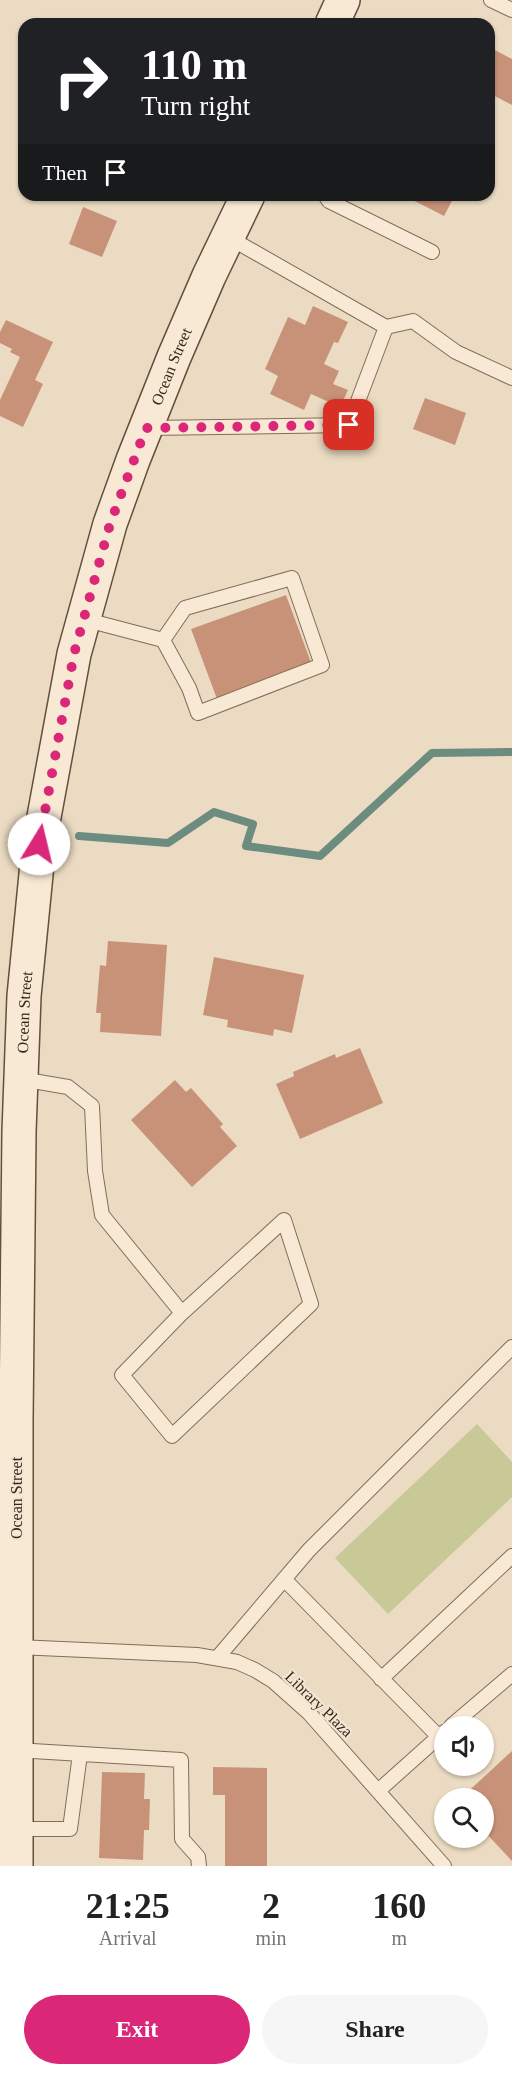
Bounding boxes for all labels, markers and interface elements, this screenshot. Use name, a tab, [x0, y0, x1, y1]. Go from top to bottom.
icon: right	[42, 42, 120, 120]
text: 110 m	[141, 42, 247, 88]
text: Turn right	[141, 91, 250, 121]
icon: arrive	[99, 156, 132, 189]
text: Then	[42, 160, 87, 185]
street label: Ocean Street	[147, 324, 194, 407]
pin	[323, 399, 374, 450]
icon: arrive	[332, 408, 365, 441]
position arrow	[7, 812, 71, 876]
street label: Ocean Street	[13, 970, 35, 1054]
street label: Ocean Street	[8, 1456, 25, 1539]
street label: Library Plaza	[281, 1668, 356, 1741]
map controls	[434, 1716, 494, 1848]
button: sound	[434, 1716, 494, 1776]
button: search	[434, 1788, 494, 1848]
text: 21:25	[86, 1886, 170, 1926]
text: 2	[262, 1886, 280, 1926]
text: 160	[372, 1886, 426, 1926]
text: Arrival	[99, 1927, 157, 1949]
text: min	[255, 1927, 287, 1949]
text: m	[392, 1927, 407, 1949]
button: Exit	[24, 1995, 250, 2064]
button: Share	[262, 1995, 488, 2064]

